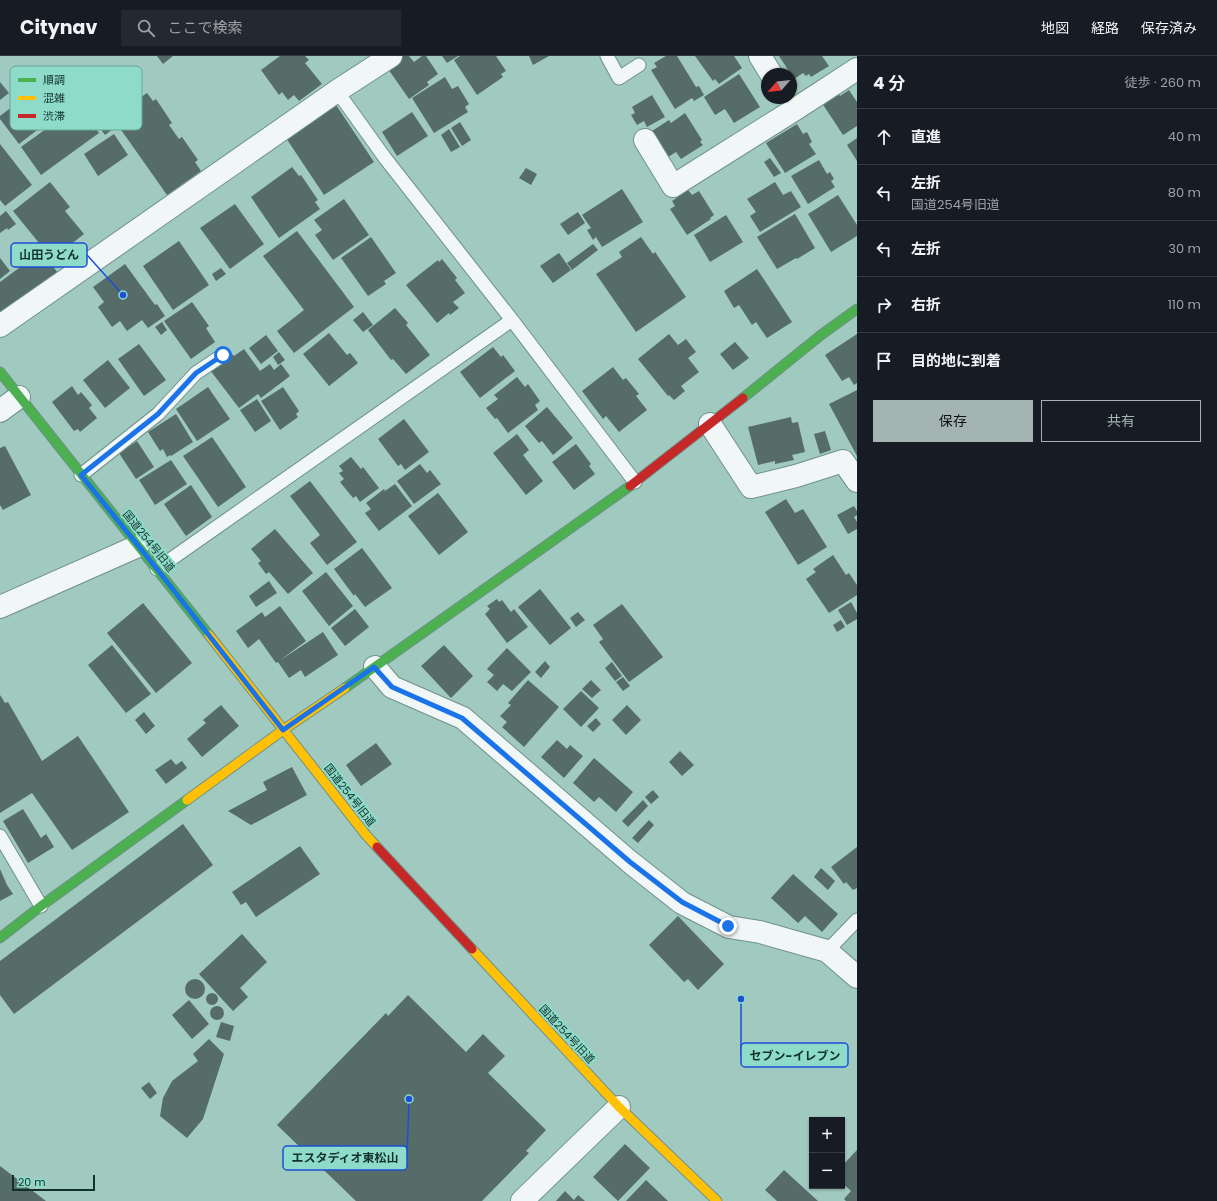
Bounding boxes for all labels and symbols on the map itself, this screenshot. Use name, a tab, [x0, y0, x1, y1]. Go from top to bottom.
legend	[10, 66, 142, 130]
north arrow	[761, 68, 797, 104]
text: 順調	[43, 72, 65, 88]
text: 混雑	[43, 90, 65, 106]
text: 渋滞	[43, 108, 65, 124]
callout: 山田うどん	[11, 243, 87, 267]
text: 山田うどん	[19, 246, 79, 263]
route start	[214, 346, 232, 364]
street label: 国道254号旧道	[119, 507, 179, 575]
street label: 国道254号旧道	[321, 760, 379, 830]
route end	[719, 917, 737, 935]
street label: 国道254号旧道	[536, 1001, 598, 1067]
callout: セブン-イレブン	[741, 1043, 848, 1067]
text: セブン-イレブン	[750, 1047, 840, 1064]
callout: エスタディオ東松山	[283, 1146, 407, 1170]
text: エスタディオ東松山	[291, 1149, 399, 1166]
scale bar	[12, 1173, 95, 1192]

